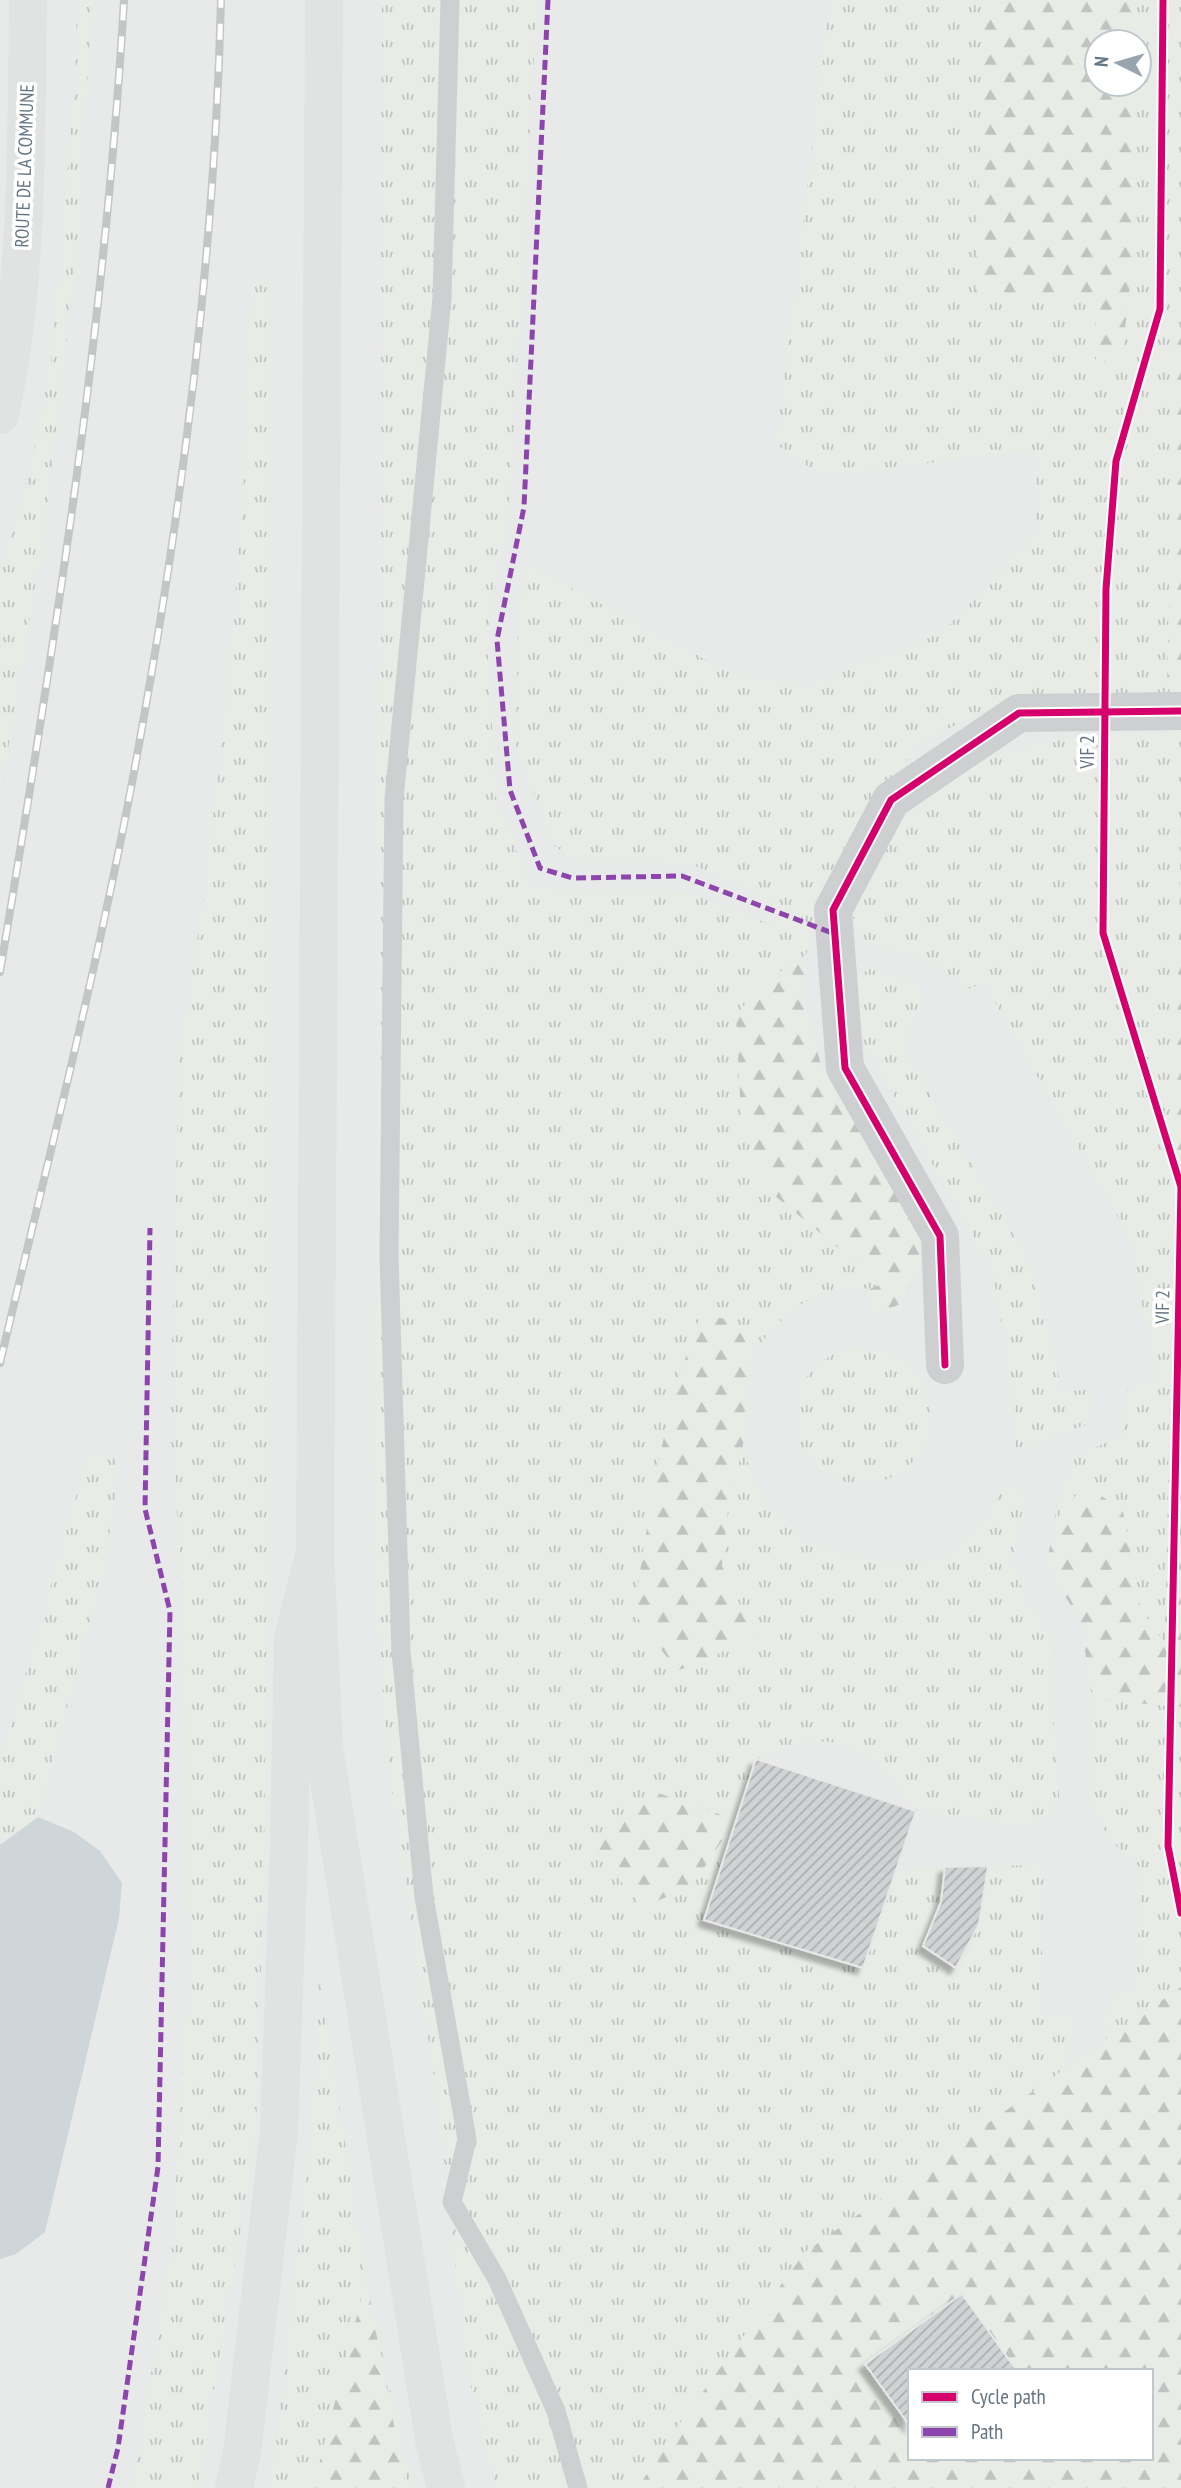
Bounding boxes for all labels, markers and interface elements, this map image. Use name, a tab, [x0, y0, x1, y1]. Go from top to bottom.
north arrow	[1083, 28, 1153, 98]
text: N	[1089, 55, 1113, 68]
street label: ROUTE DE LA COMMUNE	[9, 84, 39, 248]
street label: VIF 2	[1075, 735, 1099, 770]
street label: VIF 2	[1150, 1290, 1174, 1325]
legend	[908, 2369, 1153, 2460]
text: Cycle path	[971, 2383, 1046, 2410]
text: Path	[971, 2418, 1003, 2445]

